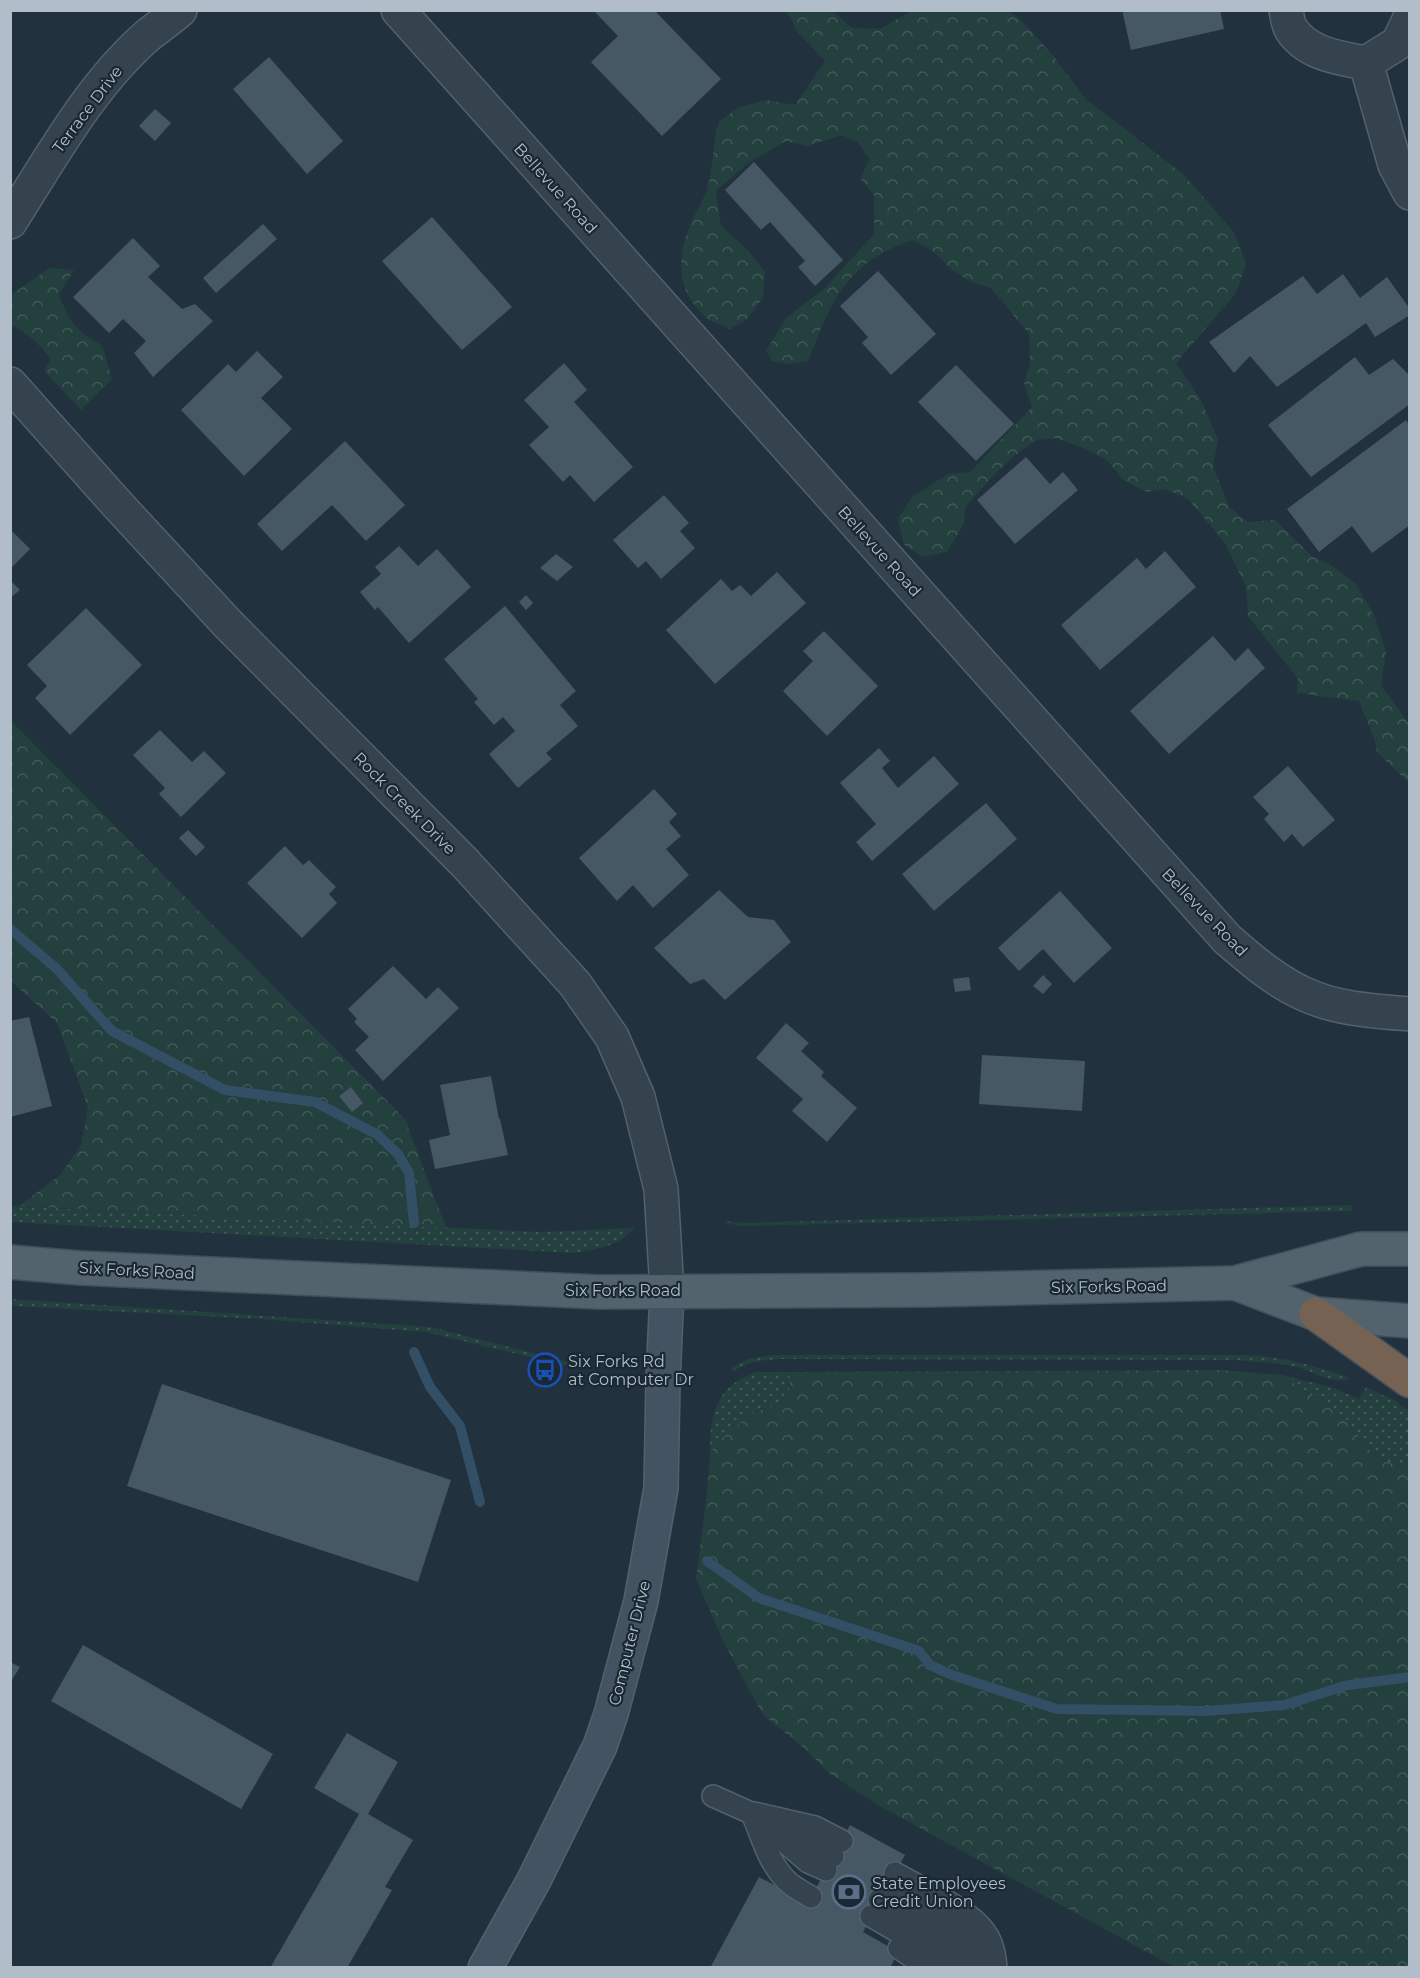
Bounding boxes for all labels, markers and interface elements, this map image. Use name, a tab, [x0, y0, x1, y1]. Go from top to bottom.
street label: Terrace Drive	[48, 62, 126, 157]
street label: Bellevue Road	[510, 139, 601, 237]
street label: Bellevue Road	[834, 502, 925, 600]
street label: Rock Creek Drive	[350, 748, 460, 858]
street label: Bellevue Road	[1158, 864, 1251, 960]
street label: Six Forks Road	[78, 1258, 195, 1283]
street label: Six Forks Road	[1051, 1276, 1167, 1297]
street label: Six Forks Road	[565, 1281, 681, 1300]
bus stop icon: Six Forks Rd at Computer Dr	[527, 1352, 563, 1388]
place label: Six Forks Rd at Computer Dr	[568, 1352, 694, 1389]
street label: Computer Drive	[605, 1579, 654, 1708]
bank icon: State Employees Credit Union	[831, 1874, 867, 1910]
place label: State Employees Credit Union	[872, 1874, 1006, 1911]

